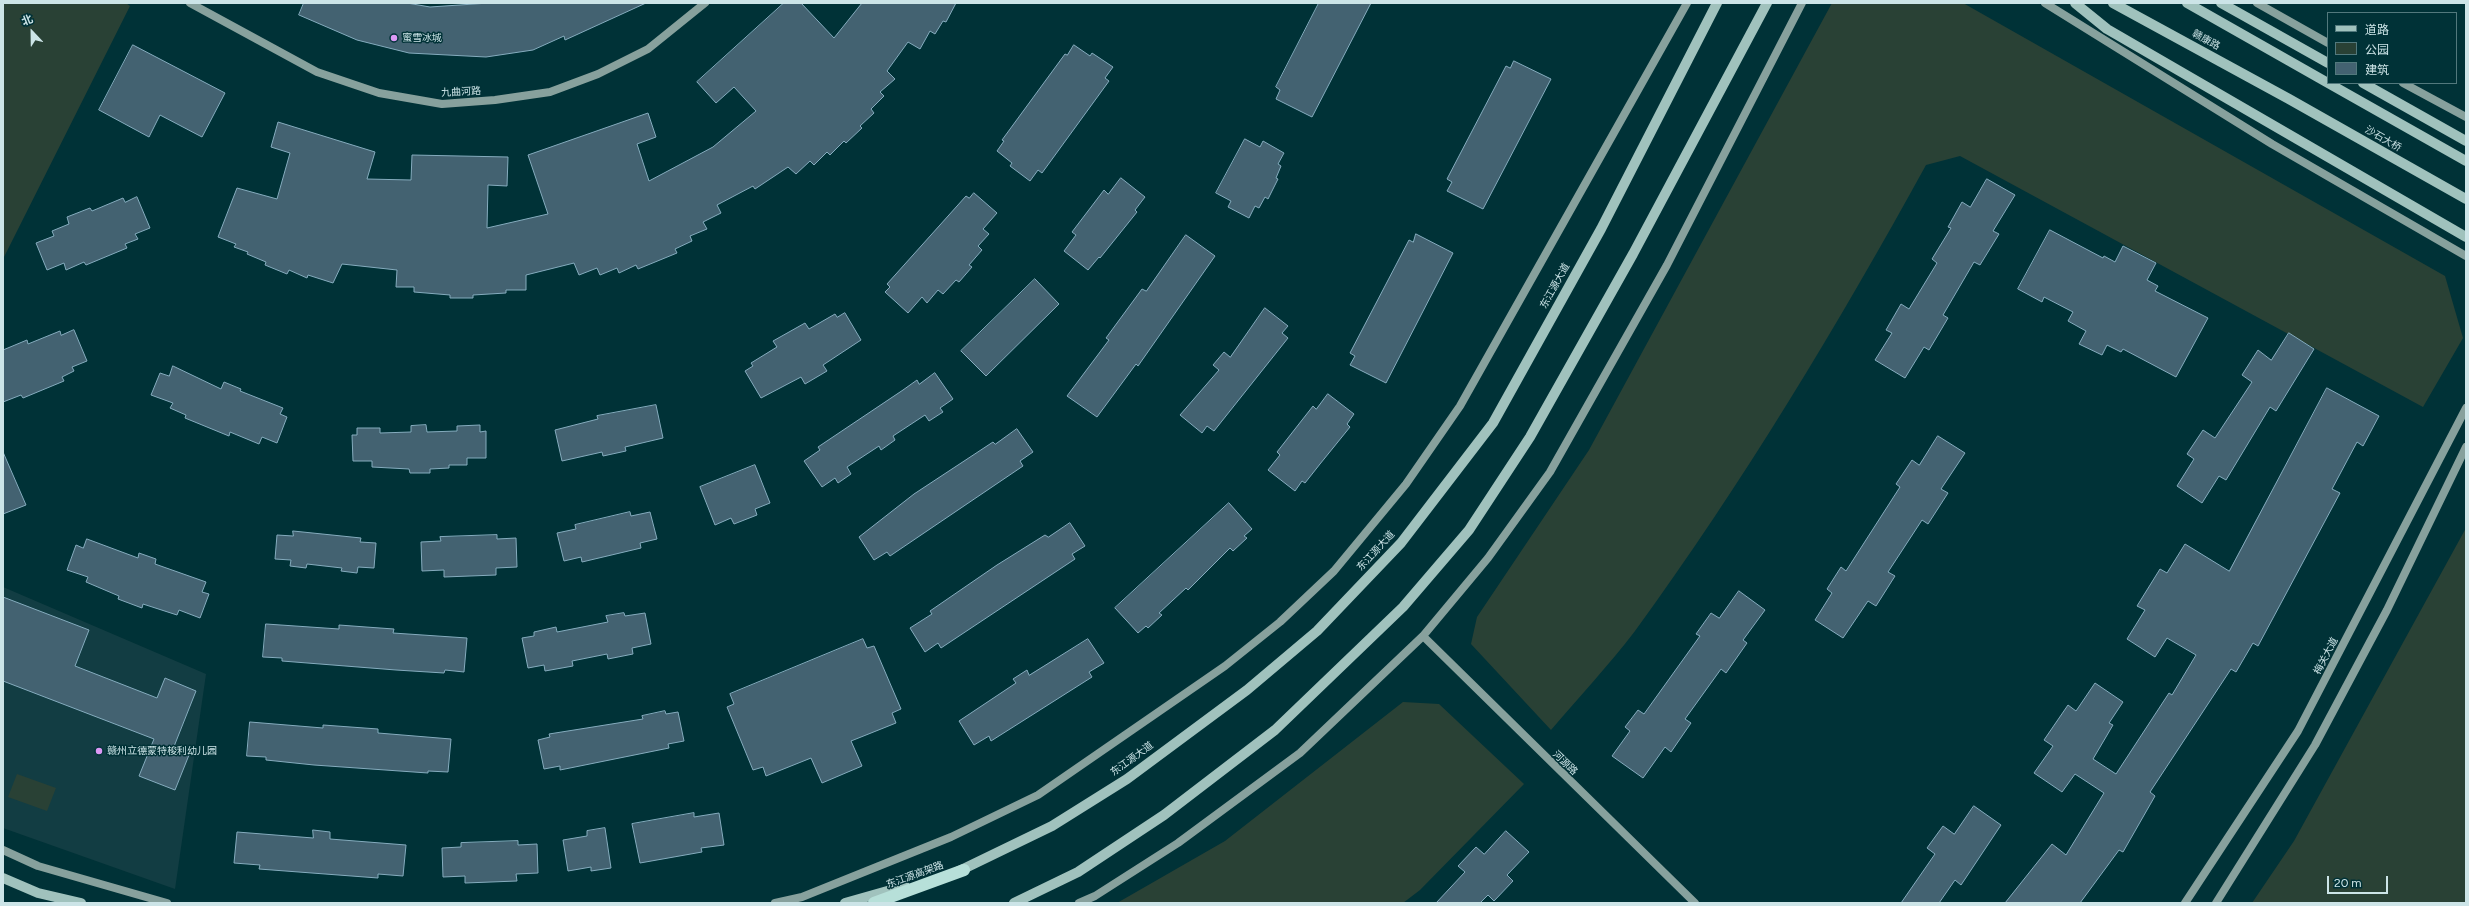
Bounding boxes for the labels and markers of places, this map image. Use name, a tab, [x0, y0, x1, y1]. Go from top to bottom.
place label: 蜜雪冰城	[402, 32, 442, 44]
marker: 蜜雪冰城	[389, 33, 399, 43]
place label: 赣州立德蒙特梭利幼儿园	[107, 745, 217, 757]
marker: 赣州立德蒙特梭利幼儿园	[94, 746, 104, 756]

